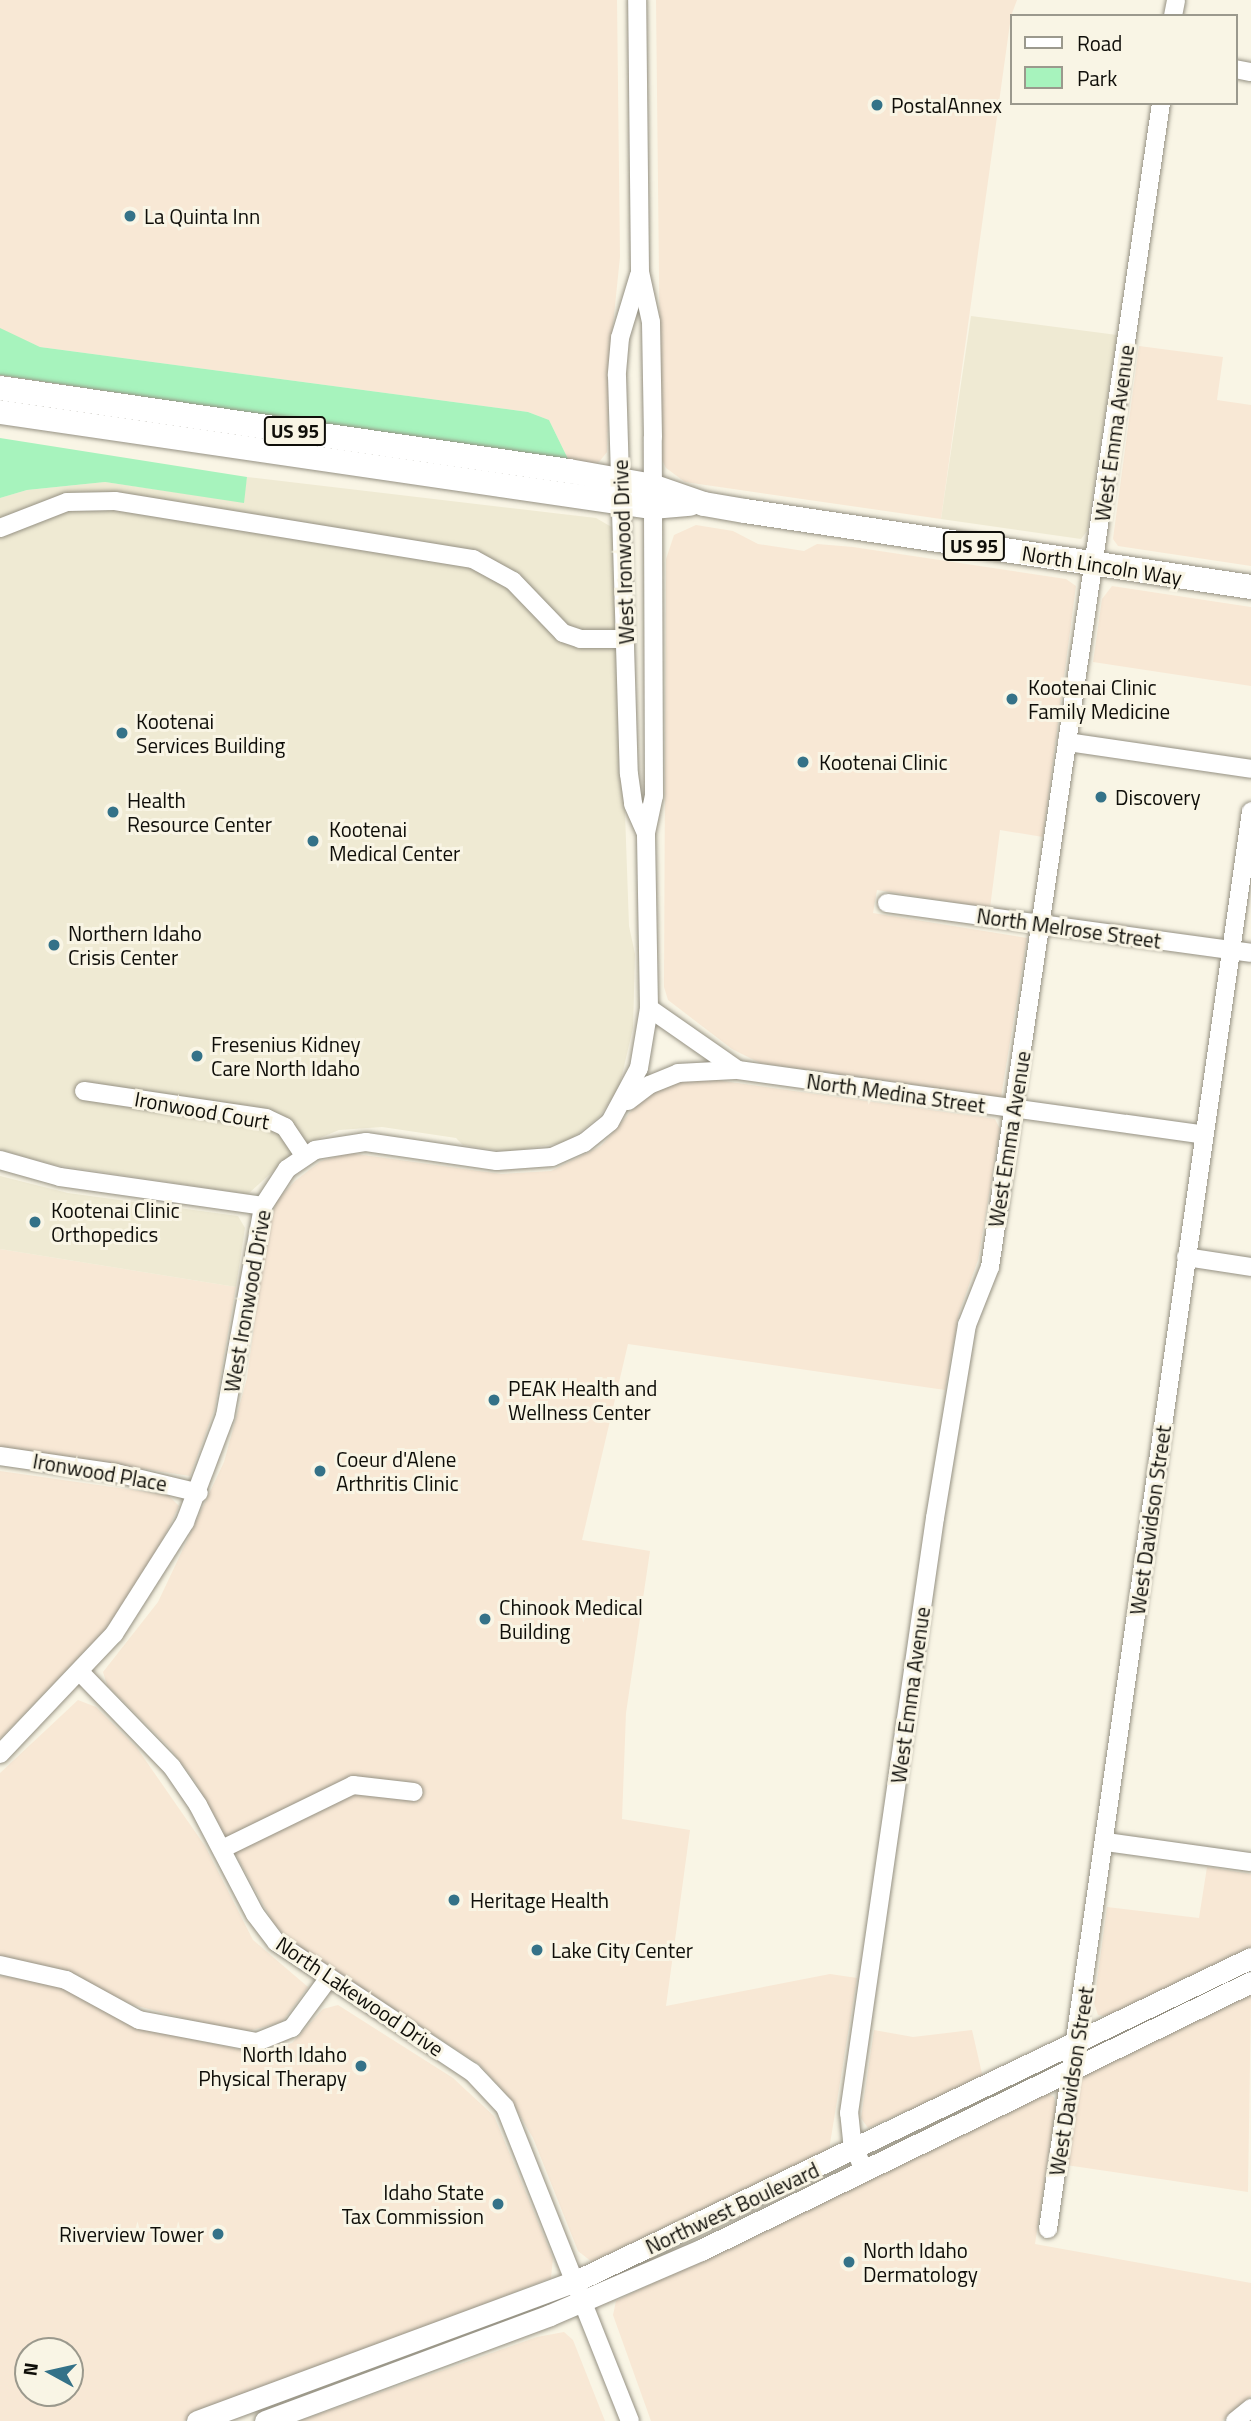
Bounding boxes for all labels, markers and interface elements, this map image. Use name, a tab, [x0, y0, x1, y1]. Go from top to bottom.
legend	[1010, 14, 1237, 105]
text: Road	[1077, 27, 1122, 59]
text: Park	[1077, 62, 1117, 94]
place label: PostalAnnex	[891, 92, 1002, 118]
marker: PostalAnnex	[869, 97, 885, 113]
place label: La Quinta Inn	[144, 203, 260, 229]
marker: La Quinta Inn	[122, 208, 138, 224]
street label: West Emma Avenue	[1089, 343, 1139, 523]
road number: US 95	[264, 416, 326, 446]
street label: West Ironwood Drive	[607, 459, 639, 645]
road number: US 95	[942, 530, 1006, 562]
street label: North Lincoln Way	[1020, 540, 1184, 590]
place label: Kootenai Clinic Family Medicine	[1028, 674, 1170, 724]
marker: Kootenai Clinic Family Medicine	[1002, 689, 1022, 709]
place label: Kootenai Services Building	[136, 708, 285, 758]
marker: Kootenai Services Building	[114, 725, 130, 741]
place label: Kootenai Clinic	[819, 749, 948, 775]
marker: Kootenai Clinic	[793, 752, 813, 772]
place label: Discovery	[1115, 784, 1201, 810]
place label: Health Resource Center	[127, 787, 272, 837]
marker: Discovery	[1093, 789, 1109, 805]
marker: Health Resource Center	[105, 804, 121, 820]
place label: Kootenai Medical Center	[329, 816, 460, 866]
marker: Kootenai Medical Center	[303, 831, 323, 851]
street label: North Melrose Street	[975, 903, 1163, 953]
place label: Northern Idaho Crisis Center	[68, 920, 202, 970]
marker: Northern Idaho Crisis Center	[46, 937, 62, 953]
place label: Fresenius Kidney Care North Idaho	[211, 1031, 361, 1081]
marker: Fresenius Kidney Care North Idaho	[189, 1048, 205, 1064]
street label: West Emma Avenue	[983, 1049, 1035, 1229]
street label: North Medina Street	[805, 1068, 987, 1118]
street label: Ironwood Court	[133, 1086, 271, 1134]
place label: Kootenai Clinic Orthopedics	[51, 1197, 180, 1247]
street label: West Ironwood Drive	[219, 1208, 275, 1394]
marker: Kootenai Clinic Orthopedics	[25, 1212, 45, 1232]
place label: PEAK Health and Wellness Center	[508, 1375, 657, 1425]
marker: PEAK Health and Wellness Center	[486, 1392, 502, 1408]
street label: West Davidson Street	[1124, 1424, 1176, 1616]
place label: Coeur d'Alene Arthritis Clinic	[336, 1446, 459, 1496]
street label: Ironwood Place	[31, 1448, 169, 1496]
marker: Coeur d'Alene Arthritis Clinic	[310, 1461, 330, 1481]
place label: Chinook Medical Building	[499, 1594, 643, 1644]
street label: West Emma Avenue	[885, 1605, 935, 1785]
marker: Chinook Medical Building	[477, 1611, 493, 1627]
place label: Heritage Health	[470, 1887, 609, 1913]
marker: Heritage Health	[444, 1890, 464, 1910]
street label: North Lakewood Drive	[272, 1931, 448, 2061]
place label: Lake City Center	[551, 1937, 693, 1963]
marker: Lake City Center	[529, 1942, 545, 1958]
street label: West Davidson Street	[1044, 1985, 1098, 2177]
place label: North Idaho Physical Therapy	[198, 2041, 347, 2091]
marker: North Idaho Physical Therapy	[353, 2058, 369, 2074]
street label: Northwest Boulevard	[641, 2157, 823, 2259]
place label: Idaho State Tax Commission	[342, 2179, 484, 2229]
marker: Idaho State Tax Commission	[490, 2196, 506, 2212]
place label: Riverview Tower	[59, 2221, 204, 2247]
marker: Riverview Tower	[210, 2226, 226, 2242]
place label: North Idaho Dermatology	[863, 2237, 978, 2287]
marker: North Idaho Dermatology	[841, 2254, 857, 2270]
north arrow	[14, 2337, 84, 2407]
text: N	[14, 2361, 45, 2378]

